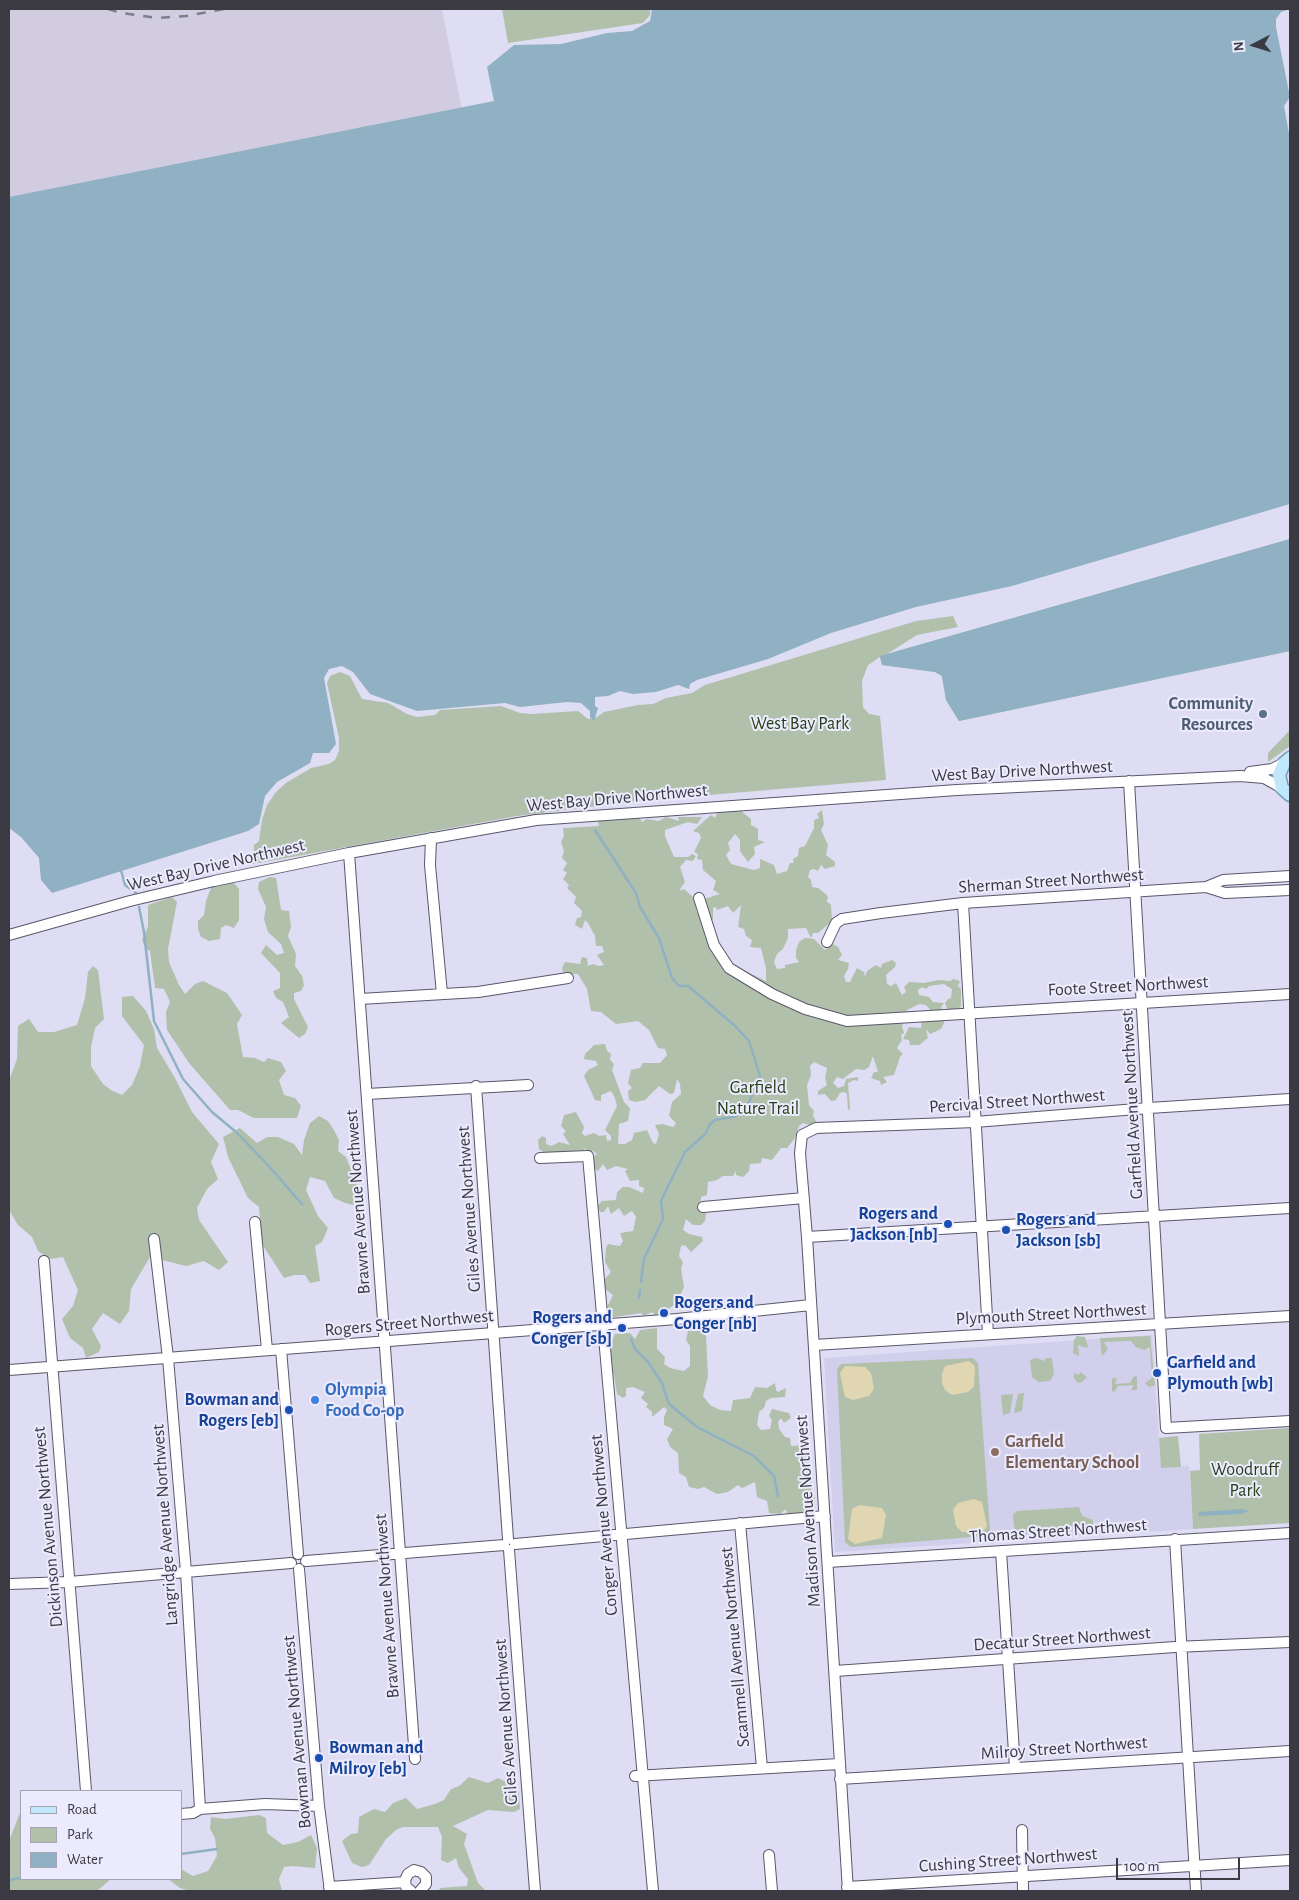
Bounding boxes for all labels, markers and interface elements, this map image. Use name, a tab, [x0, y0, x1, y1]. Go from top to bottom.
north arrow	[1229, 20, 1279, 70]
text: N	[1232, 41, 1246, 52]
place label: Community Resources	[1169, 693, 1253, 736]
marker: Community Resources	[1257, 708, 1269, 720]
park label: West Bay Park	[751, 713, 849, 735]
street label: West Bay Drive Northwest	[931, 755, 1113, 787]
street label: West Bay Drive Northwest	[526, 779, 708, 817]
street label: West Bay Drive Northwest	[125, 834, 307, 896]
street label: Sherman Street Northwest	[958, 864, 1144, 898]
street label: Foote Street Northwest	[1047, 971, 1209, 1001]
street label: Garfield Avenue Northwest	[1116, 1010, 1148, 1200]
park label: Garfield Nature Trail	[717, 1077, 799, 1120]
street label: Percival Street Northwest	[928, 1084, 1106, 1118]
street label: Brawne Avenue Northwest	[341, 1109, 375, 1295]
street label: Giles Avenue Northwest	[452, 1125, 486, 1293]
place label: Rogers and Jackson [nb]	[850, 1203, 938, 1246]
place label: Rogers and Jackson [sb]	[1016, 1209, 1101, 1252]
marker: Rogers and Jackson [nb]	[942, 1218, 954, 1230]
marker: Rogers and Jackson [sb]	[1000, 1224, 1012, 1236]
place label: Rogers and Conger [nb]	[674, 1292, 757, 1335]
street label: Plymouth Street Northwest	[955, 1298, 1147, 1330]
street label: Rogers Street Northwest	[323, 1305, 495, 1341]
place label: Rogers and Conger [sb]	[531, 1307, 612, 1350]
marker: Rogers and Conger [nb]	[658, 1307, 670, 1319]
marker: Rogers and Conger [sb]	[616, 1322, 628, 1334]
place label: Garfield and Plymouth [wb]	[1167, 1352, 1274, 1395]
marker: Garfield and Plymouth [wb]	[1151, 1367, 1163, 1379]
place label: Olympia Food Co-op	[325, 1379, 404, 1422]
place label: Bowman and Rogers [eb]	[185, 1389, 279, 1432]
marker: Olympia Food Co-op	[309, 1394, 321, 1406]
marker: Bowman and Rogers [eb]	[283, 1404, 295, 1416]
street label: Madison Avenue Northwest	[791, 1414, 825, 1608]
street label: Langridge Avenue Northwest	[147, 1423, 183, 1627]
street label: Dickinson Avenue Northwest	[28, 1426, 68, 1628]
place label: Garfield Elementary School	[1005, 1431, 1140, 1474]
street label: Conger Avenue Northwest	[585, 1433, 623, 1617]
marker: Garfield Elementary School	[989, 1446, 1001, 1458]
park label: Woodruff Park	[1211, 1459, 1279, 1502]
street label: Brawne Avenue Northwest	[370, 1513, 404, 1699]
street label: Thomas Street Northwest	[968, 1514, 1148, 1548]
street label: Scammell Avenue Northwest	[715, 1546, 755, 1748]
street label: Decatur Street Northwest	[973, 1622, 1151, 1656]
street label: Bowman Avenue Northwest	[278, 1634, 316, 1830]
street label: Giles Avenue Northwest	[489, 1638, 523, 1806]
street label: Milroy Street Northwest	[980, 1731, 1148, 1765]
place label: Bowman and Milroy [eb]	[329, 1737, 423, 1780]
marker: Bowman and Milroy [eb]	[313, 1752, 325, 1764]
legend	[20, 1790, 182, 1880]
text: Road	[67, 1802, 97, 1817]
text: Park	[67, 1827, 93, 1842]
street label: Cushing Street Northwest	[918, 1843, 1098, 1877]
scale bar	[1119, 1848, 1243, 1880]
text: Water	[67, 1852, 103, 1867]
text: 100 m	[1124, 1859, 1159, 1874]

